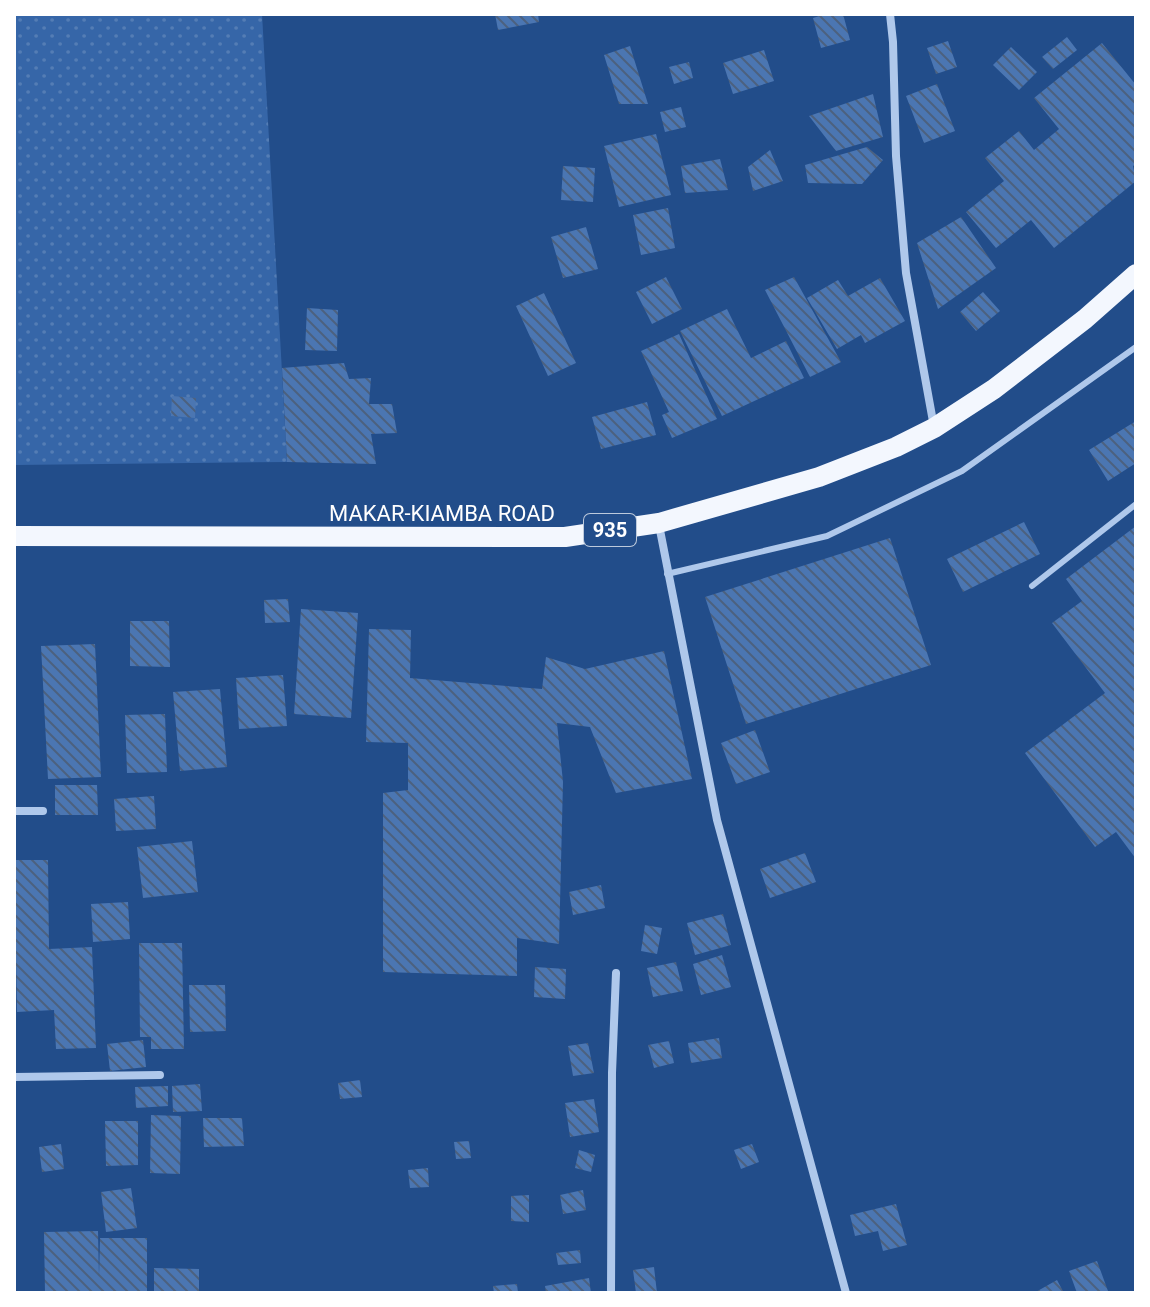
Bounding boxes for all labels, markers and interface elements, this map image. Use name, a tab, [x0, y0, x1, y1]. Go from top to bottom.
street label: MAKAR-KIAMBA ROAD	[329, 501, 555, 526]
road number: 935	[584, 514, 636, 546]

